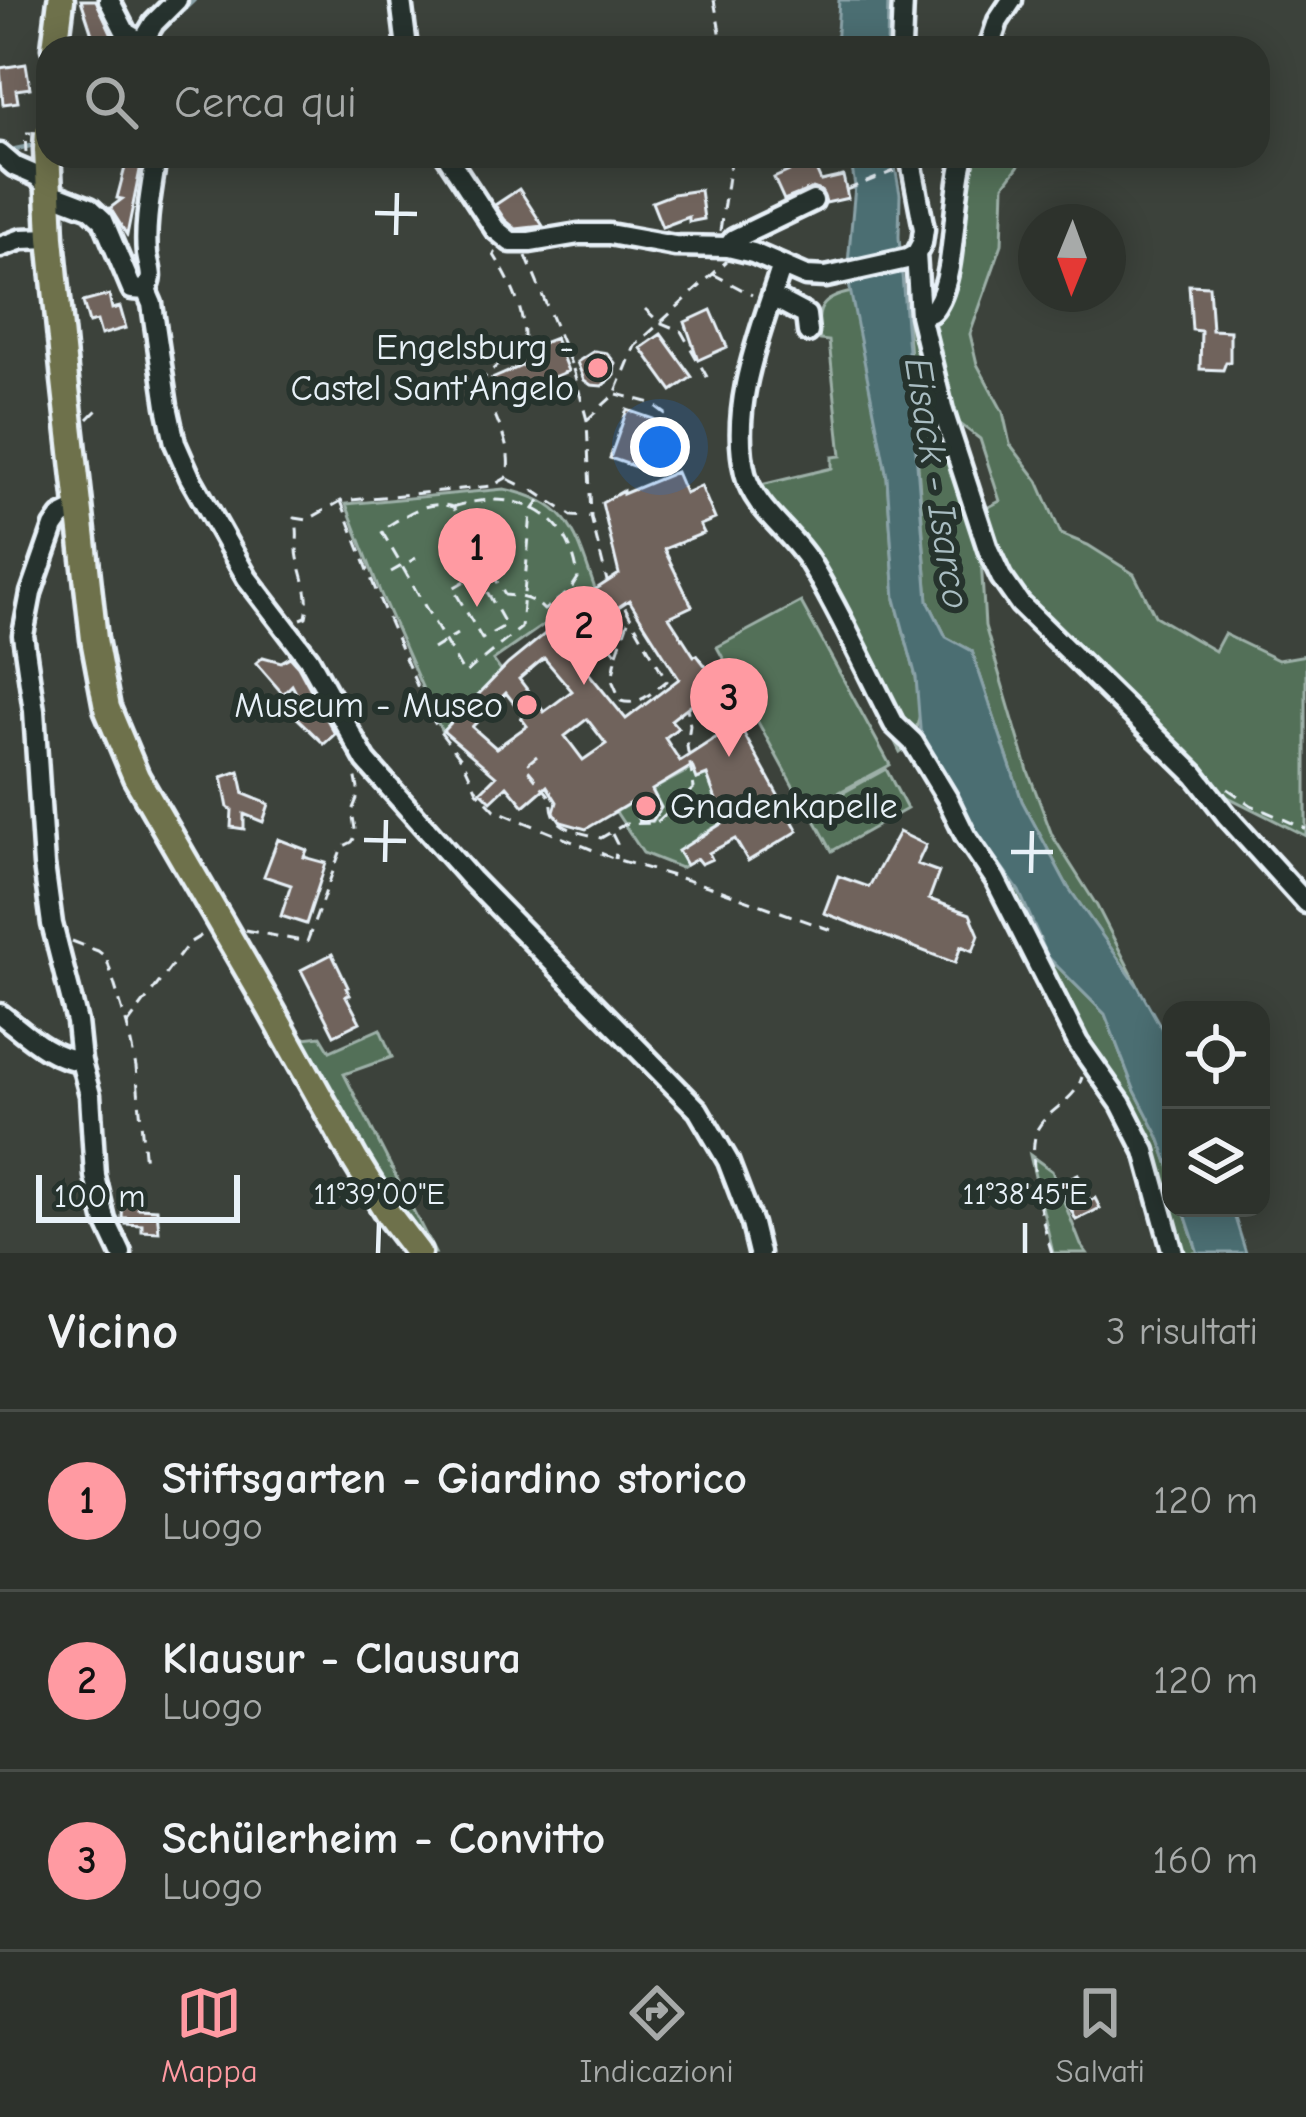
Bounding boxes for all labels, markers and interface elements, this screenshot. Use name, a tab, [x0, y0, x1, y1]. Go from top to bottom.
search box	[36, 36, 1270, 168]
icon: search	[78, 69, 144, 135]
text: Cerca qui	[174, 76, 357, 128]
north arrow	[1018, 204, 1126, 312]
place label: Engelsburg - Castel Sant'Angelo	[291, 327, 574, 409]
water label: Eisack - Isarco	[895, 354, 979, 612]
marker: Engelsburg - Castel Sant'Angelo	[585, 355, 611, 381]
your location	[630, 417, 690, 477]
pin: 1	[438, 508, 516, 607]
pin: 2	[545, 586, 623, 685]
pin: 3	[690, 658, 768, 757]
place label: Museum - Museo	[234, 685, 503, 726]
marker: Museum - Museo	[514, 692, 540, 718]
place label: Gnadenkapelle	[670, 786, 897, 827]
marker: Gnadenkapelle	[633, 793, 659, 819]
map controls	[1162, 1001, 1270, 1217]
button: locate	[1162, 1001, 1270, 1109]
button: layers	[1162, 1109, 1270, 1217]
scale bar	[36, 1169, 240, 1222]
text: 100 m	[54, 1177, 146, 1215]
text: 11°39'00"E	[313, 1177, 445, 1212]
text: 11°38'45"E	[963, 1177, 1087, 1212]
text: Vicino	[48, 1302, 178, 1361]
text: 3 risultati	[1106, 1309, 1258, 1354]
text: Stiftsgarten - Giardino storico	[162, 1452, 747, 1504]
text: 1	[79, 1478, 95, 1523]
text: 120 m	[1153, 1478, 1258, 1523]
text: Luogo	[162, 1504, 263, 1549]
text: Klausur - Clausura	[162, 1632, 521, 1684]
text: 2	[77, 1658, 97, 1703]
text: 120 m	[1153, 1658, 1258, 1703]
text: Luogo	[162, 1684, 263, 1729]
text: Schülerheim - Convitto	[162, 1812, 605, 1864]
text: 3	[77, 1838, 97, 1883]
text: 160 m	[1152, 1838, 1258, 1883]
text: Luogo	[162, 1864, 263, 1909]
tab: Mappa	[161, 1980, 258, 2090]
tab: Indicazioni	[580, 1980, 734, 2090]
tab: Salvati	[1056, 1980, 1145, 2090]

